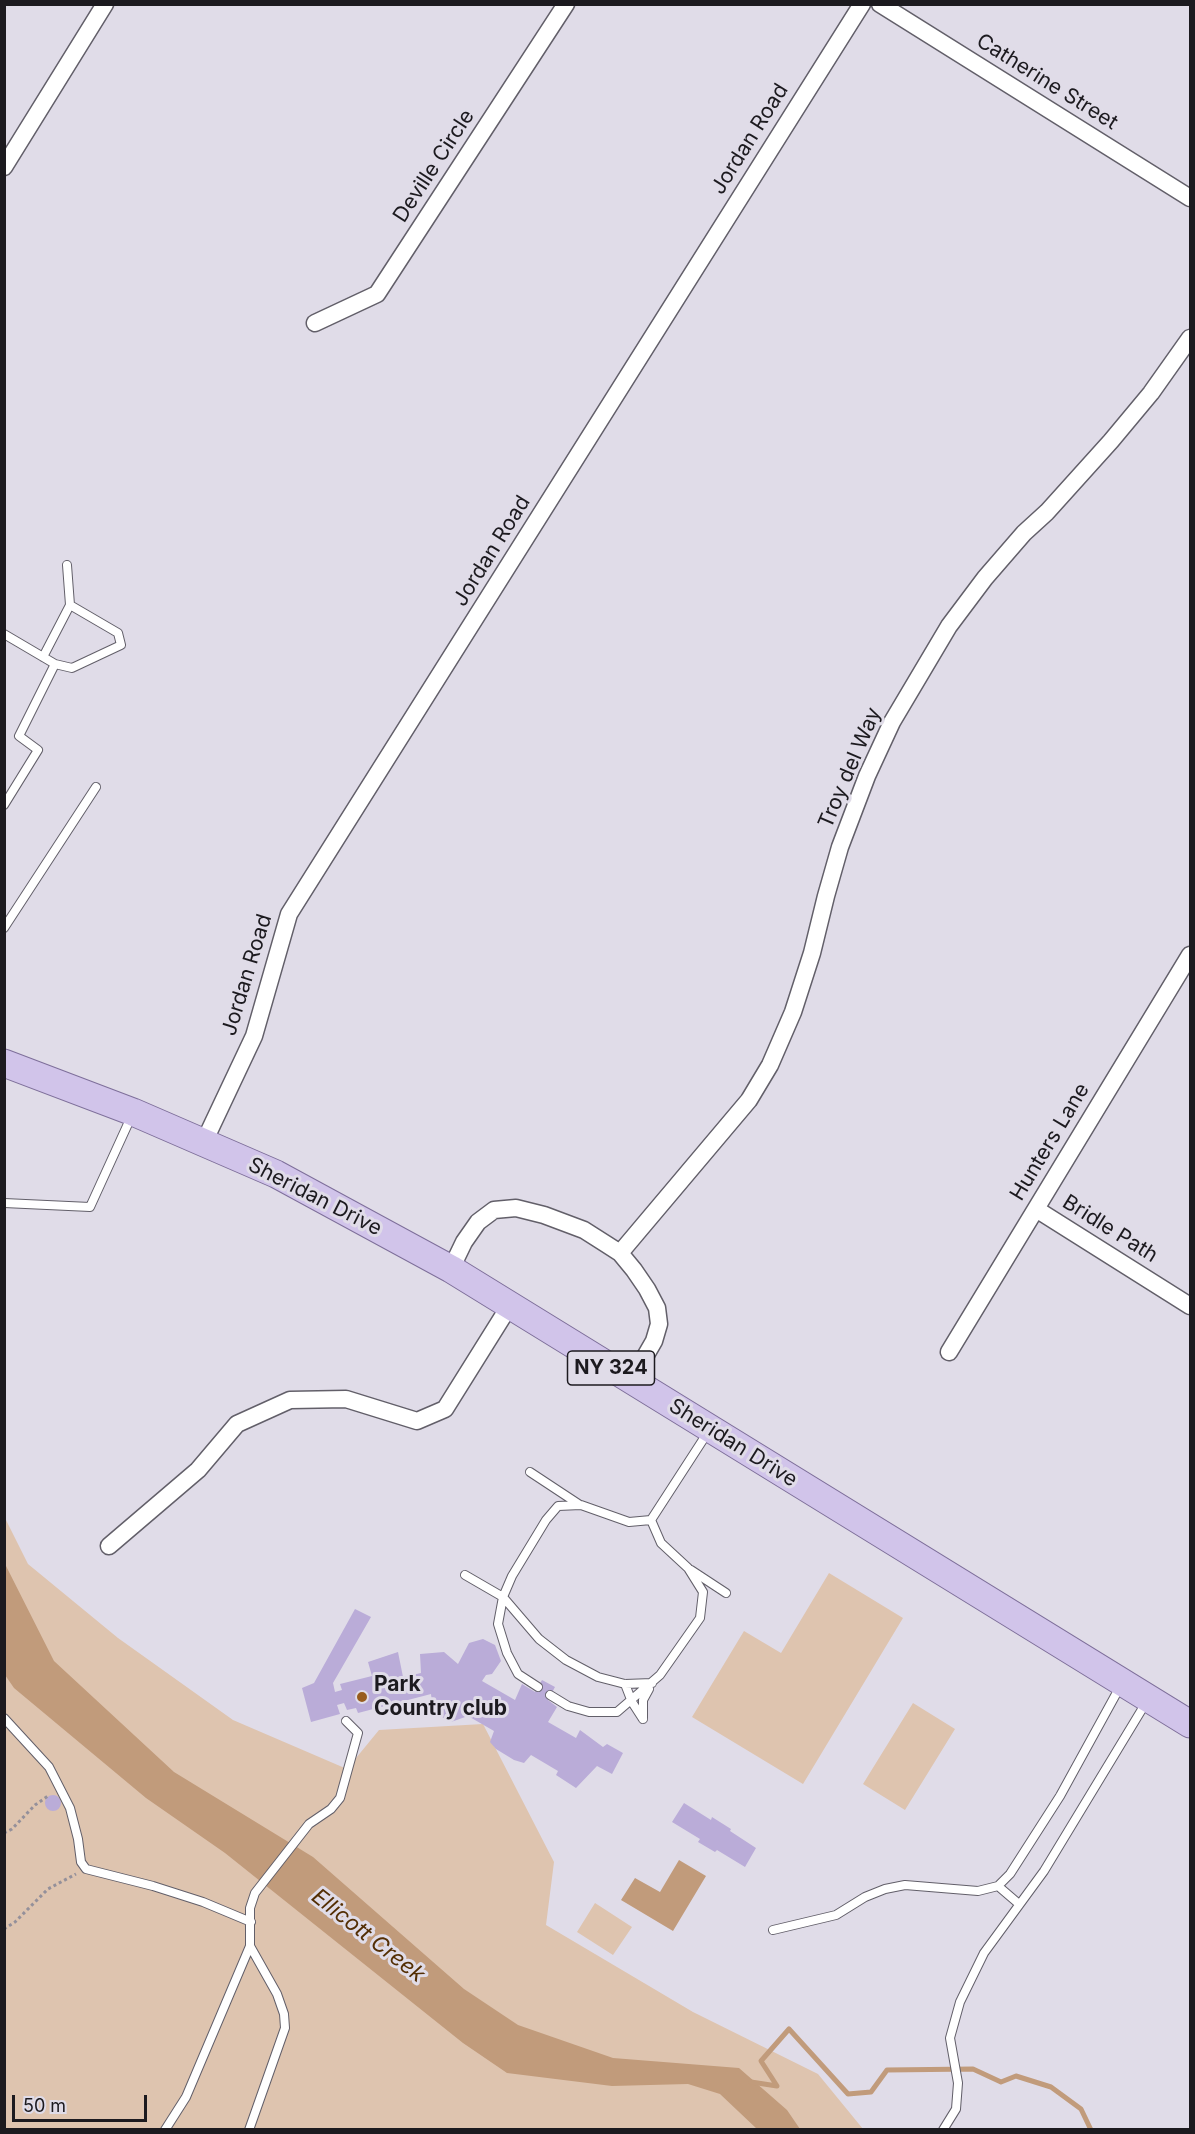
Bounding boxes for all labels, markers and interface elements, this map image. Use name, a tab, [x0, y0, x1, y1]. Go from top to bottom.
street label: Catherine Street	[972, 28, 1122, 136]
street label: Jordan Road	[706, 79, 794, 199]
street label: Deville Circle	[388, 105, 480, 227]
street label: Jordan Road	[448, 491, 536, 611]
street label: Troy del Way	[813, 704, 887, 832]
street label: Jordan Road	[217, 911, 277, 1039]
street label: Hunters Lane	[1005, 1079, 1095, 1205]
street label: Sheridan Drive	[244, 1153, 386, 1241]
street label: Bridle Path	[1058, 1190, 1162, 1268]
road number: NY 324	[568, 1351, 654, 1385]
street label: Sheridan Drive	[664, 1393, 802, 1493]
place label: Park Country club	[374, 1672, 507, 1722]
marker: Park Country club	[355, 1690, 369, 1704]
water label: Ellicott Creek	[306, 1884, 430, 1988]
scale bar	[15, 2083, 150, 2121]
text: 50 m	[23, 2095, 66, 2116]

